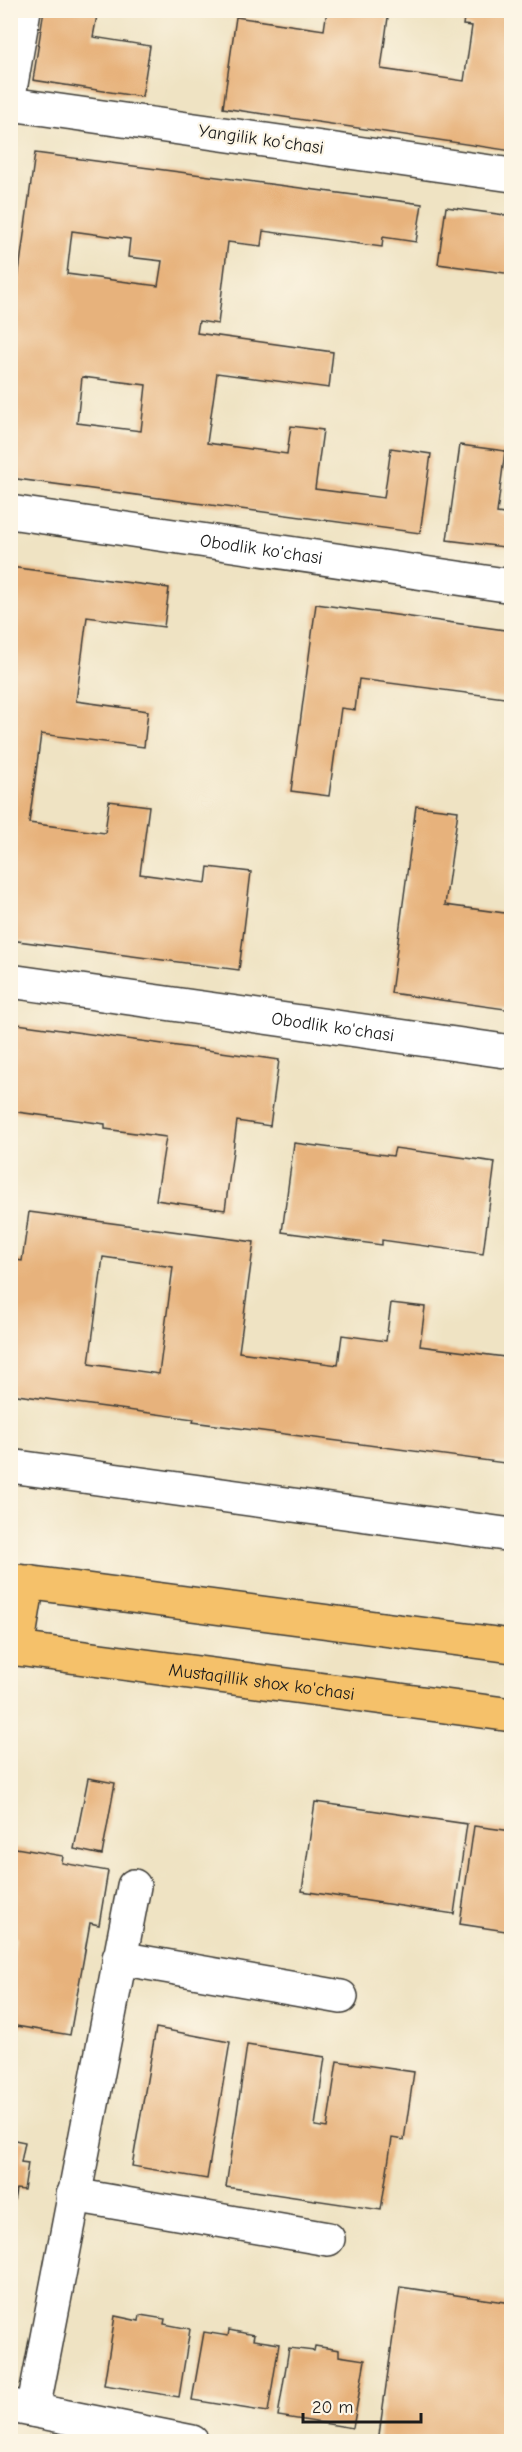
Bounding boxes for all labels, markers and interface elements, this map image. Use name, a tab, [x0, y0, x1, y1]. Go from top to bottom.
street label: Yangilik koʻchasi	[197, 120, 325, 159]
street label: Obodlik ko'chasi	[198, 530, 324, 569]
street label: Obodlik ko'chasi	[270, 1008, 395, 1046]
street label: Mustaqillik shox ko'chasi	[167, 1659, 356, 1705]
scale bar	[303, 2386, 422, 2424]
text: 20 m	[312, 2397, 353, 2418]

